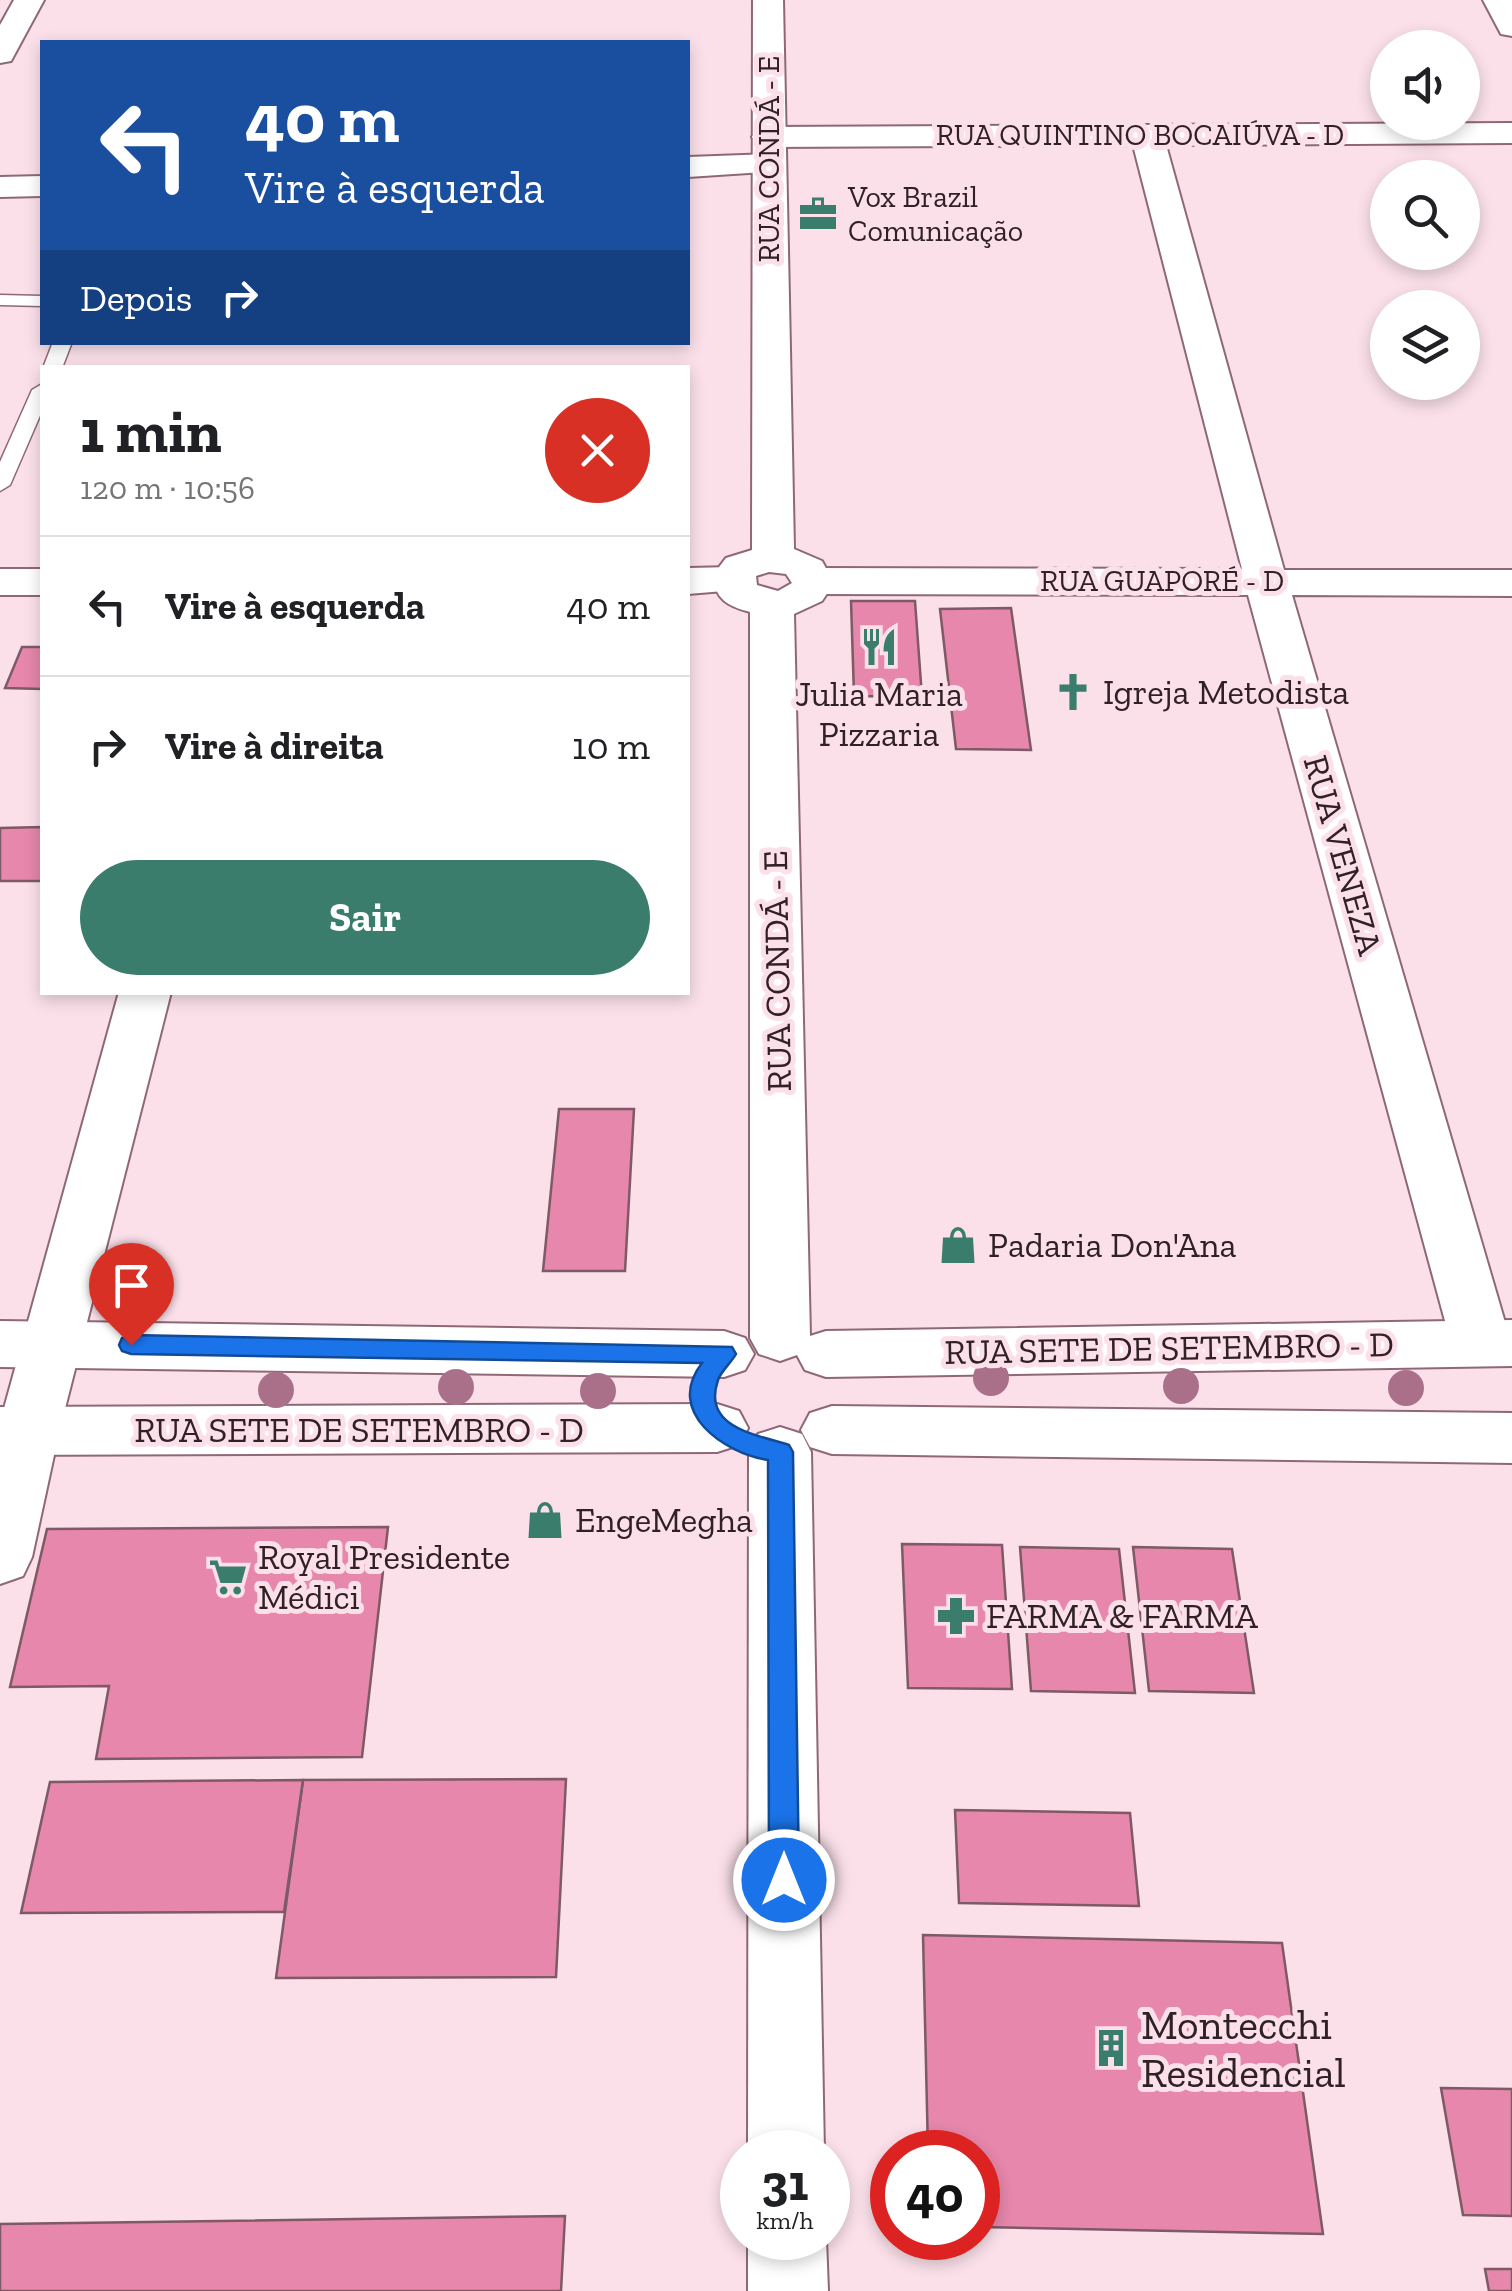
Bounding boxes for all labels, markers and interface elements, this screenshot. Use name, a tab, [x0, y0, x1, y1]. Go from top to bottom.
map controls	[1370, 30, 1480, 400]
button: sound	[1370, 30, 1480, 140]
street label: RUA CONDÁ - E	[751, 56, 787, 263]
text: 40 m	[245, 76, 400, 160]
icon: left	[80, 80, 210, 210]
street label: RUA QUINTINO BOCAIÚVA - D	[936, 117, 1344, 153]
button: search	[1370, 160, 1480, 270]
text: Vire à esquerda	[245, 161, 545, 215]
place label: Vox Brazil Comunicação	[847, 179, 1023, 249]
office icon: Vox Brazil Comunicação	[797, 193, 839, 235]
icon: right	[212, 270, 267, 325]
text: Depois	[80, 275, 192, 321]
button: layers	[1370, 290, 1480, 400]
text: 1 min	[80, 395, 222, 467]
button: close	[545, 398, 650, 503]
text: 120 m · 10:56	[80, 469, 255, 507]
street label: RUA GUAPORÉ - D	[1040, 563, 1284, 599]
icon: left	[80, 579, 135, 634]
text: Vire à esquerda	[165, 583, 425, 629]
text: 40 m	[566, 583, 650, 629]
restaurant icon: Julia Maria Pizzaria	[858, 626, 900, 668]
church icon: Igreja Metodista	[1052, 671, 1094, 713]
place label: Igreja Metodista	[1103, 671, 1349, 713]
place label: Julia Maria Pizzaria	[795, 673, 963, 755]
icon: right	[80, 719, 135, 774]
text: Vire à direita	[165, 723, 384, 769]
text: 10 m	[572, 723, 650, 769]
street label: RUA VENEZA	[1294, 750, 1392, 960]
street label: RUA CONDÁ - E	[754, 850, 800, 1092]
button: Sair	[80, 860, 650, 975]
shop icon: Padaria Don'Ana	[937, 1224, 979, 1266]
place label: Padaria Don'Ana	[988, 1224, 1237, 1266]
pin	[89, 1243, 174, 1346]
icon: arrive	[104, 1258, 159, 1313]
street label: RUA SETE DE SETEMBRO - D	[944, 1323, 1394, 1373]
street label: RUA SETE DE SETEMBRO - D	[134, 1409, 584, 1451]
shop icon: EngeMegha	[524, 1499, 566, 1541]
place label: EngeMegha	[575, 1499, 753, 1541]
place label: Royal Presidente Médici	[258, 1536, 510, 1618]
supermarket icon: Royal Presidente Médici	[207, 1556, 249, 1598]
pharmacy icon: FARMA & FARMA	[935, 1595, 977, 1637]
place label: FARMA & FARMA	[986, 1595, 1258, 1637]
position arrow	[732, 1828, 836, 1932]
place label: Montecchi Residencial	[1141, 1999, 1346, 2098]
building icon: Montecchi Residencial	[1090, 2027, 1132, 2069]
speed limit sign: 40	[870, 2130, 1000, 2260]
text: 31	[762, 2153, 808, 2213]
text: km/h	[756, 2205, 814, 2235]

